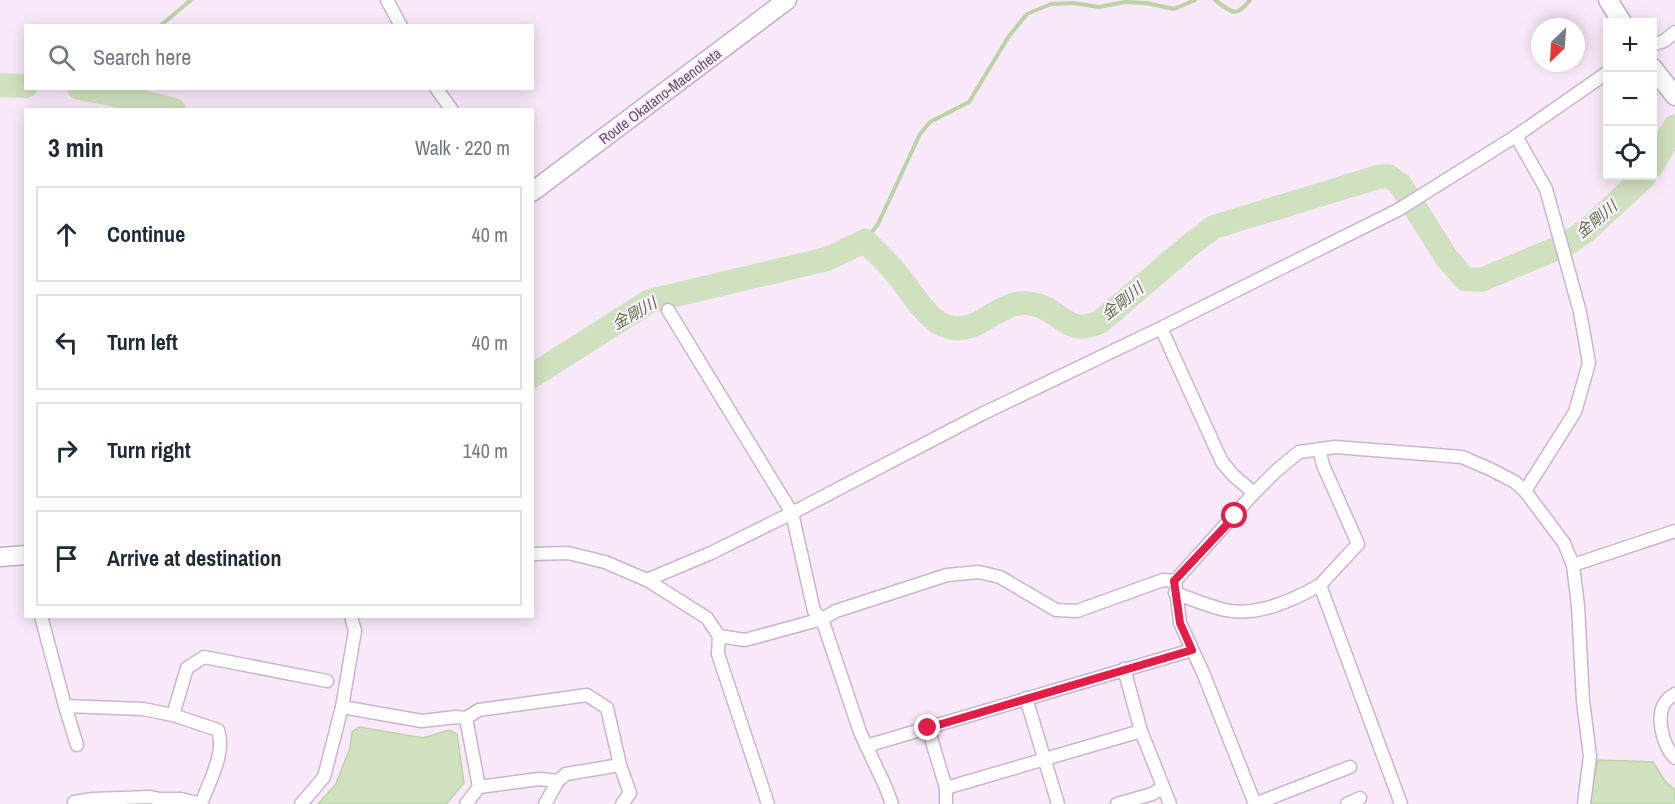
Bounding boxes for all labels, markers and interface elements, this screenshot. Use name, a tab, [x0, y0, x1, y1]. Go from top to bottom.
north arrow	[1531, 18, 1585, 72]
map controls	[1603, 18, 1657, 180]
button: +	[1603, 18, 1657, 72]
search box	[24, 24, 534, 90]
icon: search	[45, 41, 78, 74]
text: Search here	[93, 42, 191, 72]
street label: Route Okatano-Maenoheta	[594, 43, 726, 149]
button: −	[1603, 72, 1657, 126]
button: locate	[1603, 126, 1657, 180]
text: 3 min	[48, 130, 104, 165]
text: Walk · 220 m	[415, 134, 510, 161]
water label: 金剛川	[1571, 194, 1623, 243]
icon: ahead	[50, 218, 83, 251]
text: Continue	[107, 219, 185, 249]
text: 40 m	[472, 221, 508, 248]
water label: 金剛川	[1096, 276, 1149, 325]
water label: 金剛川	[608, 291, 662, 334]
icon: left	[50, 326, 83, 359]
text: Turn left	[107, 327, 178, 357]
text: 40 m	[472, 329, 508, 356]
icon: right	[50, 434, 83, 467]
text: Turn right	[107, 435, 191, 465]
text: 140 m	[462, 437, 508, 464]
route start	[1221, 502, 1247, 528]
icon: arrive	[50, 542, 83, 575]
text: Arrive at destination	[107, 543, 281, 573]
route end	[914, 714, 940, 740]

